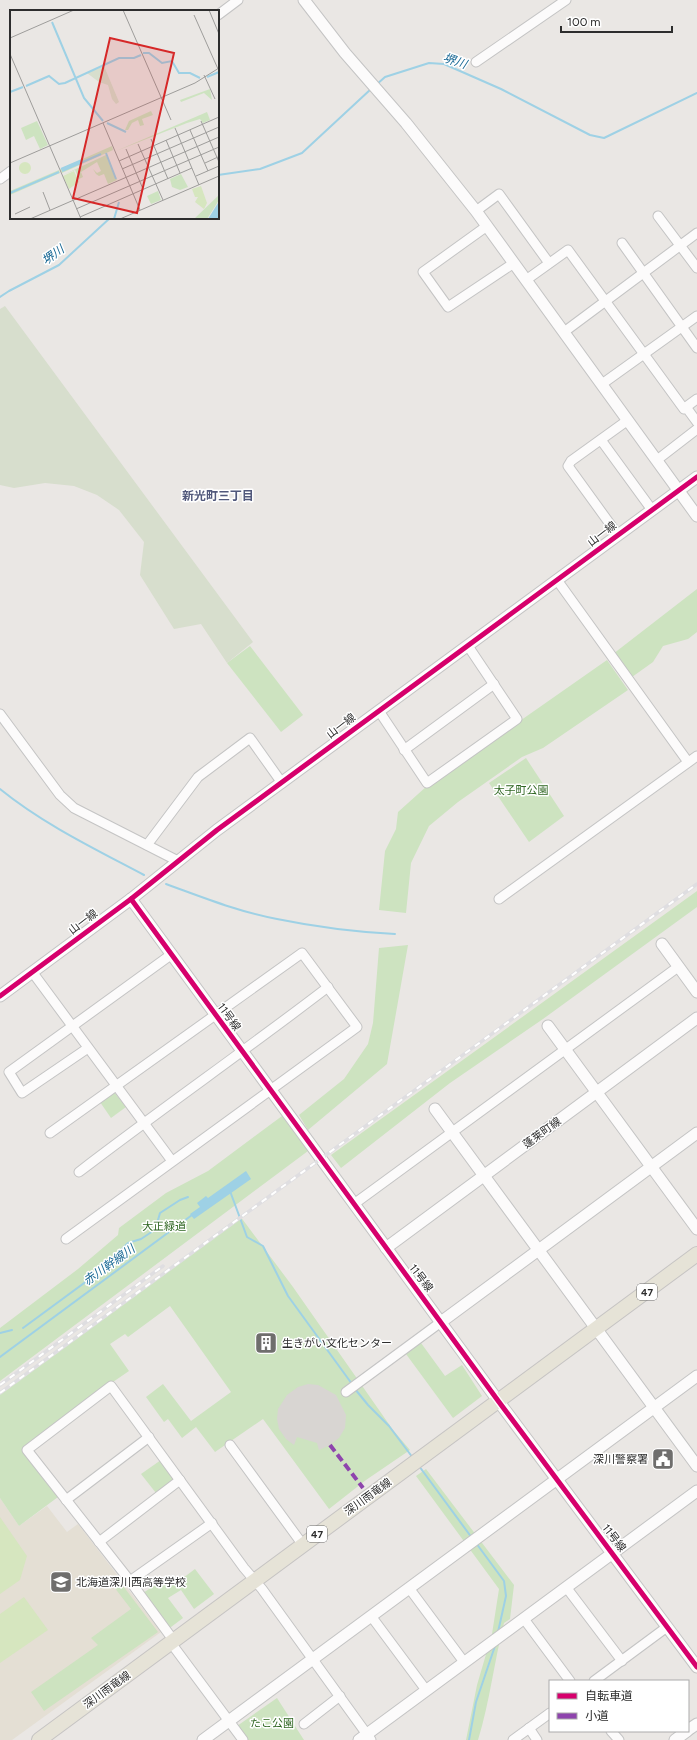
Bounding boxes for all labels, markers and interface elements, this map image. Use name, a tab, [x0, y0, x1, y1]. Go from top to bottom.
scale bar	[561, 8, 672, 34]
inset map	[10, 10, 219, 219]
text: 100 m	[567, 15, 601, 29]
water label: 堺川	[441, 50, 471, 72]
water label: 堺川	[39, 241, 68, 268]
district label: 新光町三丁目	[182, 489, 254, 503]
street label: 山一線	[585, 519, 619, 549]
street label: 山一線	[324, 711, 358, 741]
park label: 太子町公園	[494, 784, 549, 797]
street label: 山一線	[66, 907, 100, 937]
street label: 11号線	[215, 1001, 243, 1033]
street label: 蓬莱町線	[520, 1115, 564, 1151]
park label: 大正緑道	[142, 1220, 186, 1233]
water label: 赤川幹線川	[81, 1241, 139, 1288]
street label: 11号線	[406, 1262, 436, 1294]
road number: 47	[637, 1284, 657, 1300]
building icon: 生きがい文化センター	[253, 1330, 279, 1356]
place label: 生きがい文化センター	[282, 1337, 392, 1350]
public building icon: 深川警察署	[650, 1446, 676, 1472]
place label: 深川警察署	[593, 1453, 648, 1466]
street label: 深川雨竜線	[342, 1476, 394, 1518]
street label: 11号線	[599, 1522, 629, 1554]
road number: 47	[307, 1526, 327, 1542]
school or university icon: 北海道深川西高等学校	[48, 1569, 74, 1595]
place label: 北海道深川西高等学校	[76, 1576, 186, 1589]
street label: 深川雨竜線	[81, 1669, 133, 1711]
legend	[549, 1680, 689, 1732]
text: 自転車道	[585, 1689, 633, 1703]
text: 小道	[585, 1709, 609, 1723]
park label: たこ公園	[250, 1717, 294, 1730]

